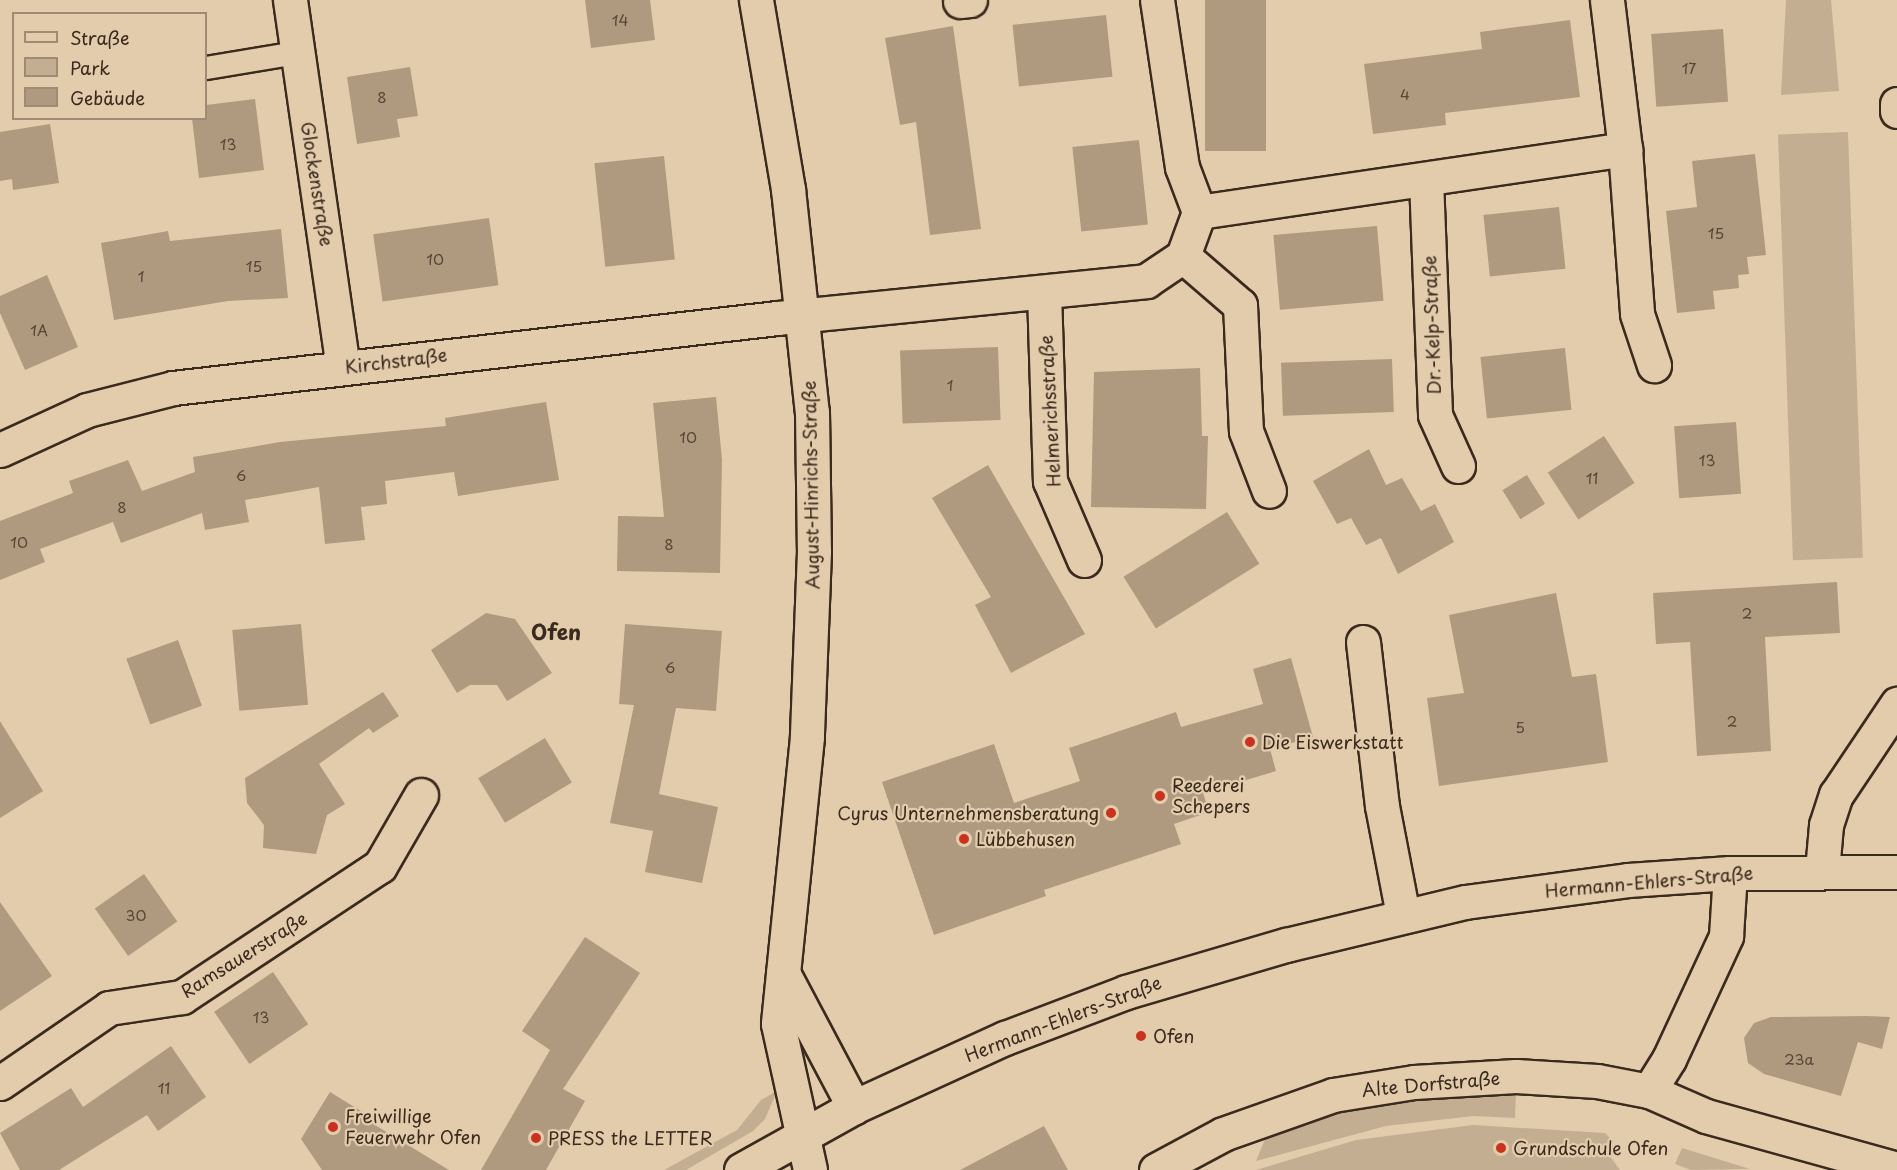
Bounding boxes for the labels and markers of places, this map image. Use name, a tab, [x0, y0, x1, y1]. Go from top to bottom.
place label: Die Eiswerkstatt	[1262, 731, 1403, 753]
marker: Die Eiswerkstatt	[1243, 735, 1257, 749]
place label: Reederei Schepers	[1172, 775, 1250, 818]
marker: Reederei Schepers	[1153, 789, 1167, 803]
place label: Cyrus Unternehmensberatung	[838, 802, 1099, 824]
marker: Cyrus Unternehmensberatung	[1104, 806, 1118, 820]
place label: Lübbehusen	[976, 828, 1075, 850]
marker: Lübbehusen	[957, 832, 971, 846]
place label: Ofen	[1153, 1025, 1194, 1047]
marker: Ofen	[1134, 1029, 1148, 1043]
place label: Freiwillige Feuerwehr Ofen	[345, 1106, 482, 1148]
marker: Freiwillige Feuerwehr Ofen	[326, 1120, 340, 1134]
place label: PRESS the LETTER	[548, 1127, 713, 1149]
marker: PRESS the LETTER	[529, 1131, 543, 1145]
place label: Grundschule Ofen	[1513, 1137, 1669, 1159]
marker: Grundschule Ofen	[1494, 1141, 1508, 1155]

